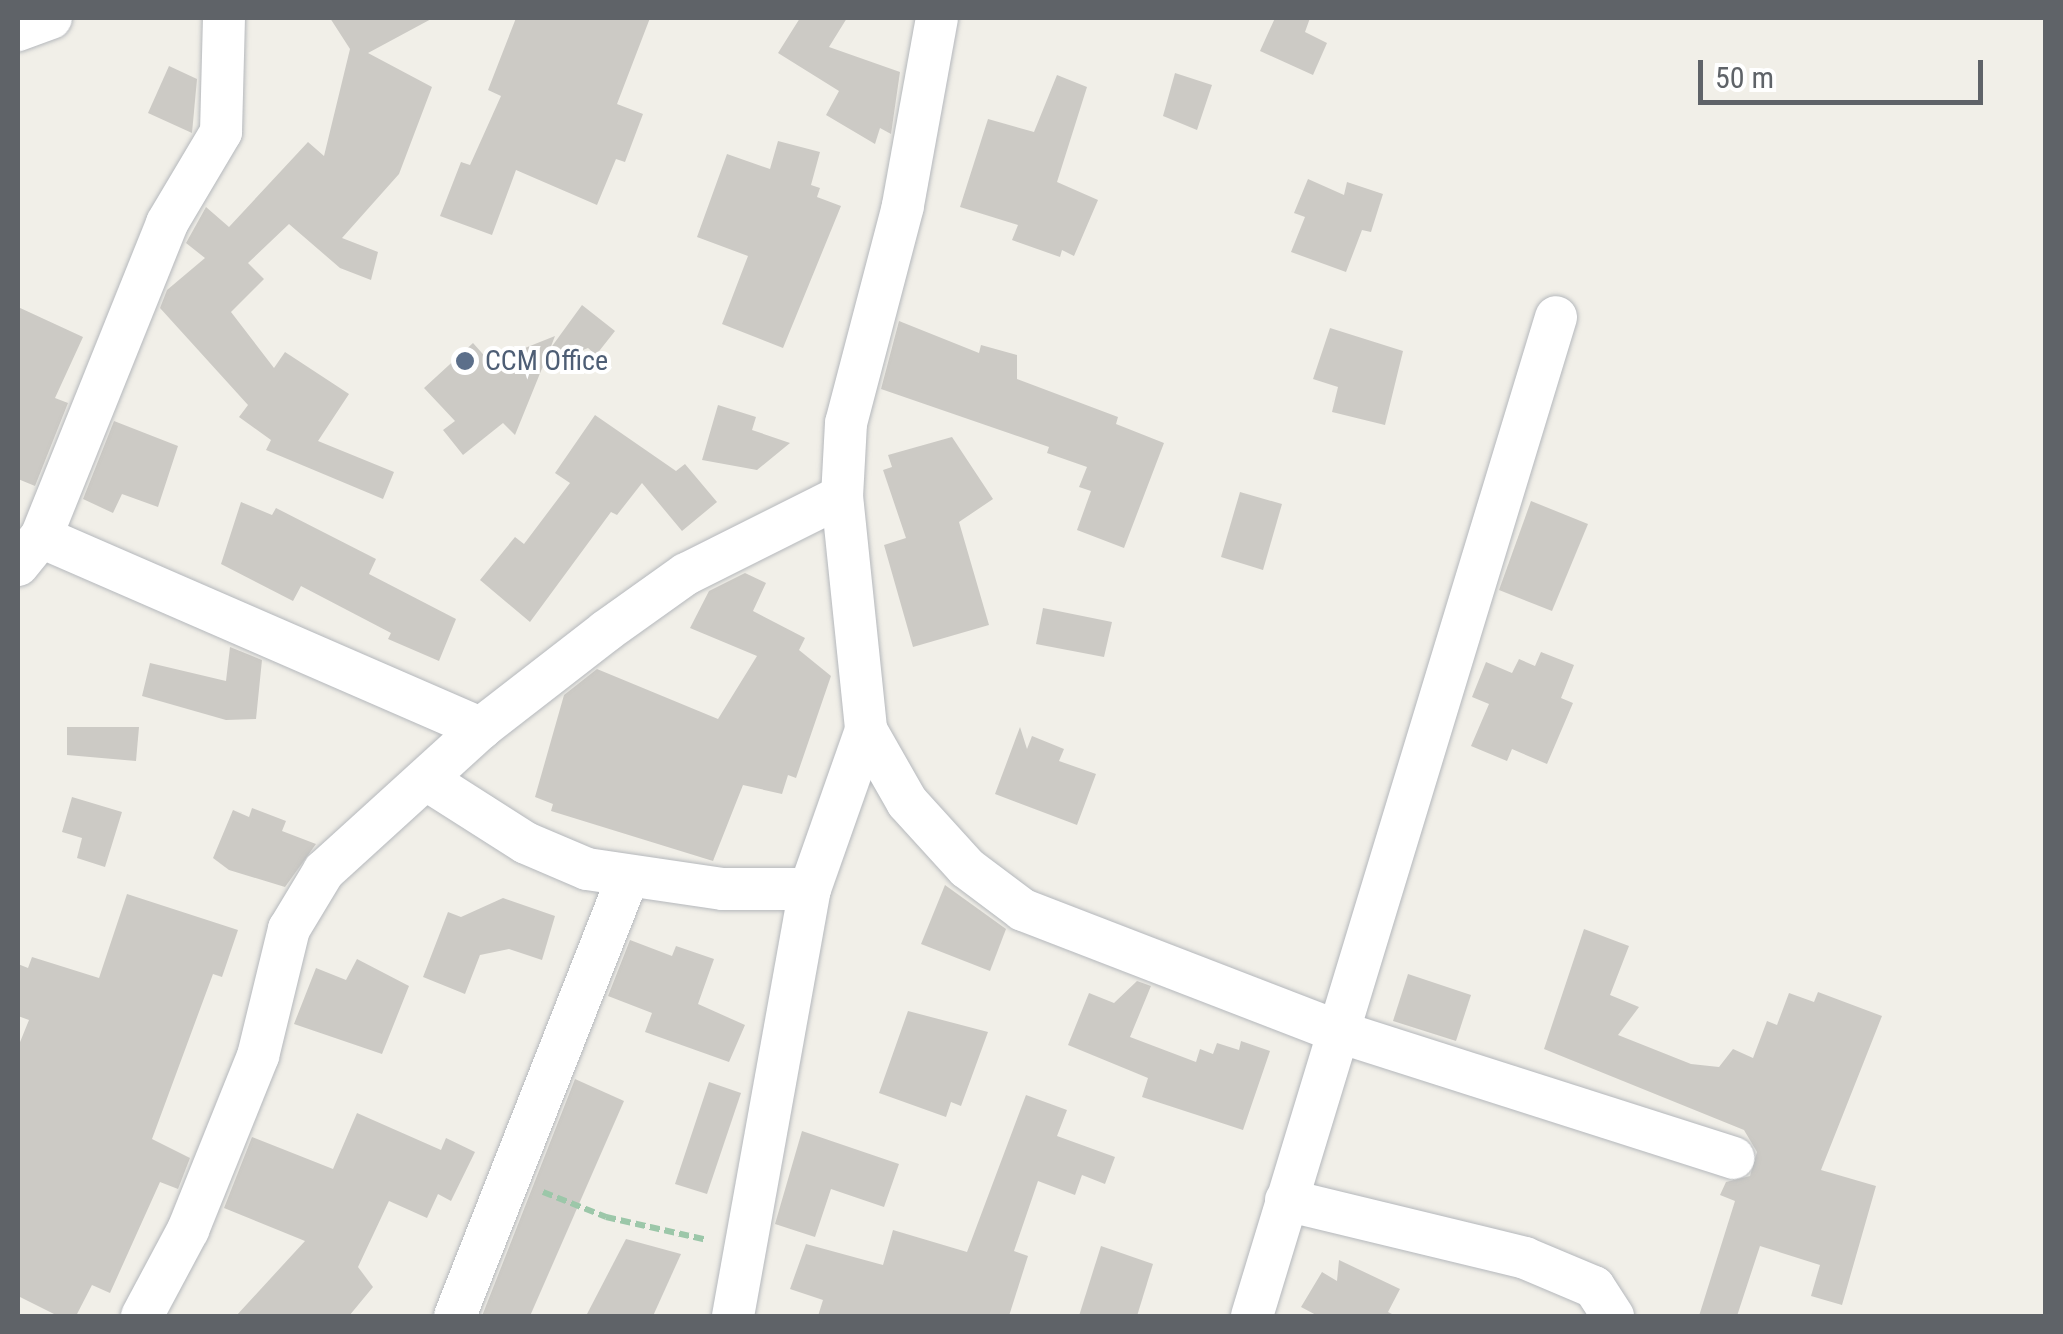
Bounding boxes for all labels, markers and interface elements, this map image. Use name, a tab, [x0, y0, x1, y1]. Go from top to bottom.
scale bar	[1703, 40, 1988, 102]
text: 50 m	[1715, 60, 1774, 95]
place label: CCM Office	[485, 344, 608, 378]
marker: CCM Office	[454, 350, 476, 372]

